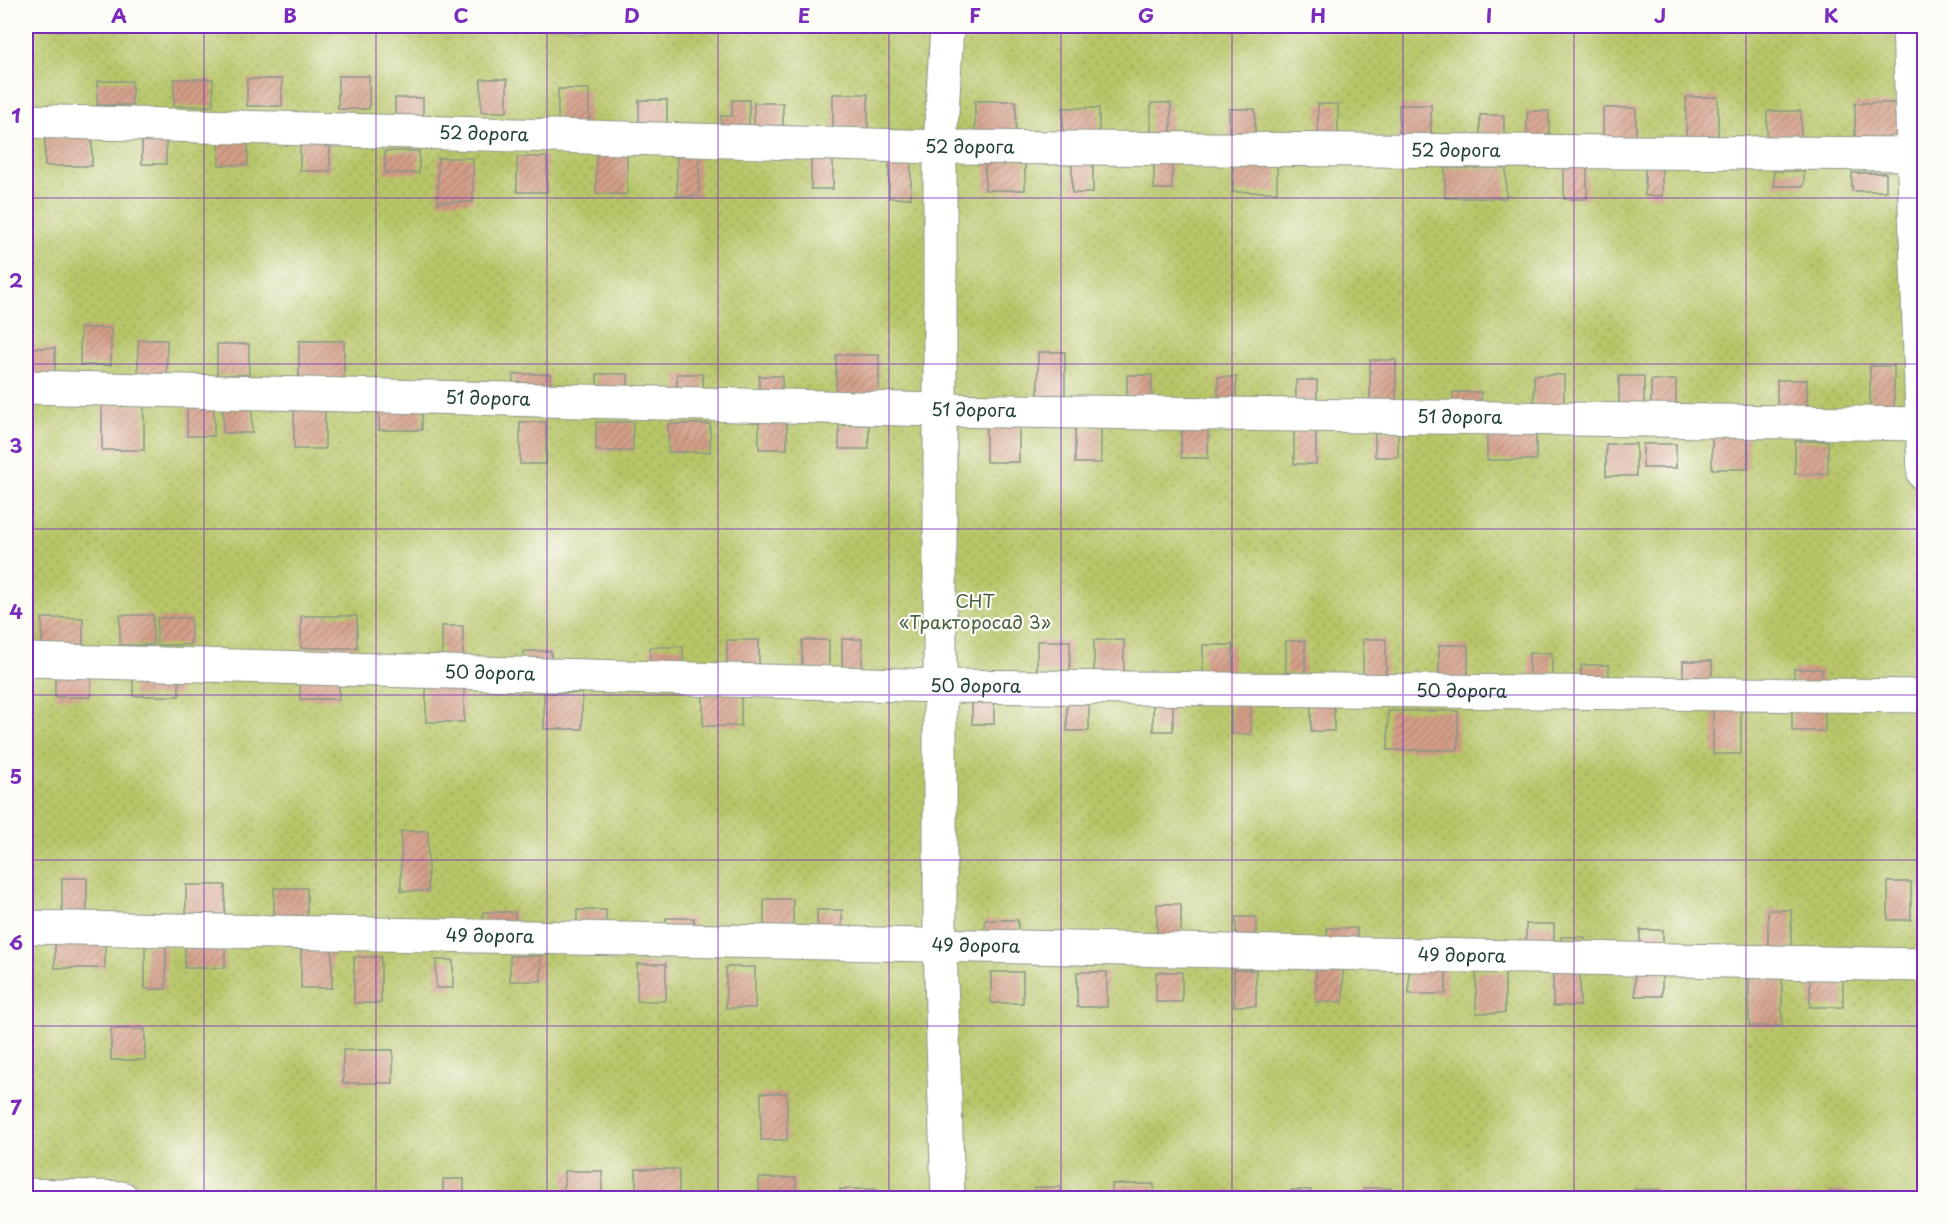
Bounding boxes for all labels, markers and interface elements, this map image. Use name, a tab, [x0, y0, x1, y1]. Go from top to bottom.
text: A	[111, 0, 127, 30]
text: B	[283, 0, 297, 30]
text: C	[453, 0, 469, 30]
text: D	[624, 0, 640, 30]
text: E	[798, 0, 810, 30]
text: F	[969, 0, 981, 30]
text: G	[1138, 0, 1154, 30]
text: H	[1310, 0, 1326, 30]
text: I	[1486, 0, 1492, 30]
text: J	[1654, 0, 1666, 30]
text: K	[1824, 0, 1839, 30]
text: 1	[11, 100, 21, 130]
street label: 52 дорога	[439, 118, 530, 147]
street label: 52 дорога	[924, 132, 1015, 160]
street label: 52 дорога	[1411, 135, 1501, 163]
text: 2	[9, 265, 23, 295]
street label: 51 дорога	[445, 383, 532, 412]
street label: 51 дорога	[931, 395, 1017, 423]
street label: 51 дорога	[1417, 402, 1503, 430]
text: 3	[9, 430, 23, 460]
park label: СНТ «Тракторосад 3»	[899, 587, 1051, 635]
text: 4	[9, 596, 23, 626]
street label: 50 дорога	[444, 657, 536, 687]
street label: 50 дорога	[930, 671, 1022, 699]
street label: 50 дорога	[1416, 676, 1508, 704]
text: 5	[10, 761, 22, 791]
street label: 49 дорога	[445, 920, 535, 949]
text: 6	[9, 927, 23, 957]
street label: 49 дорога	[931, 930, 1021, 959]
street label: 49 дорога	[1417, 940, 1507, 969]
text: 7	[10, 1092, 22, 1122]

